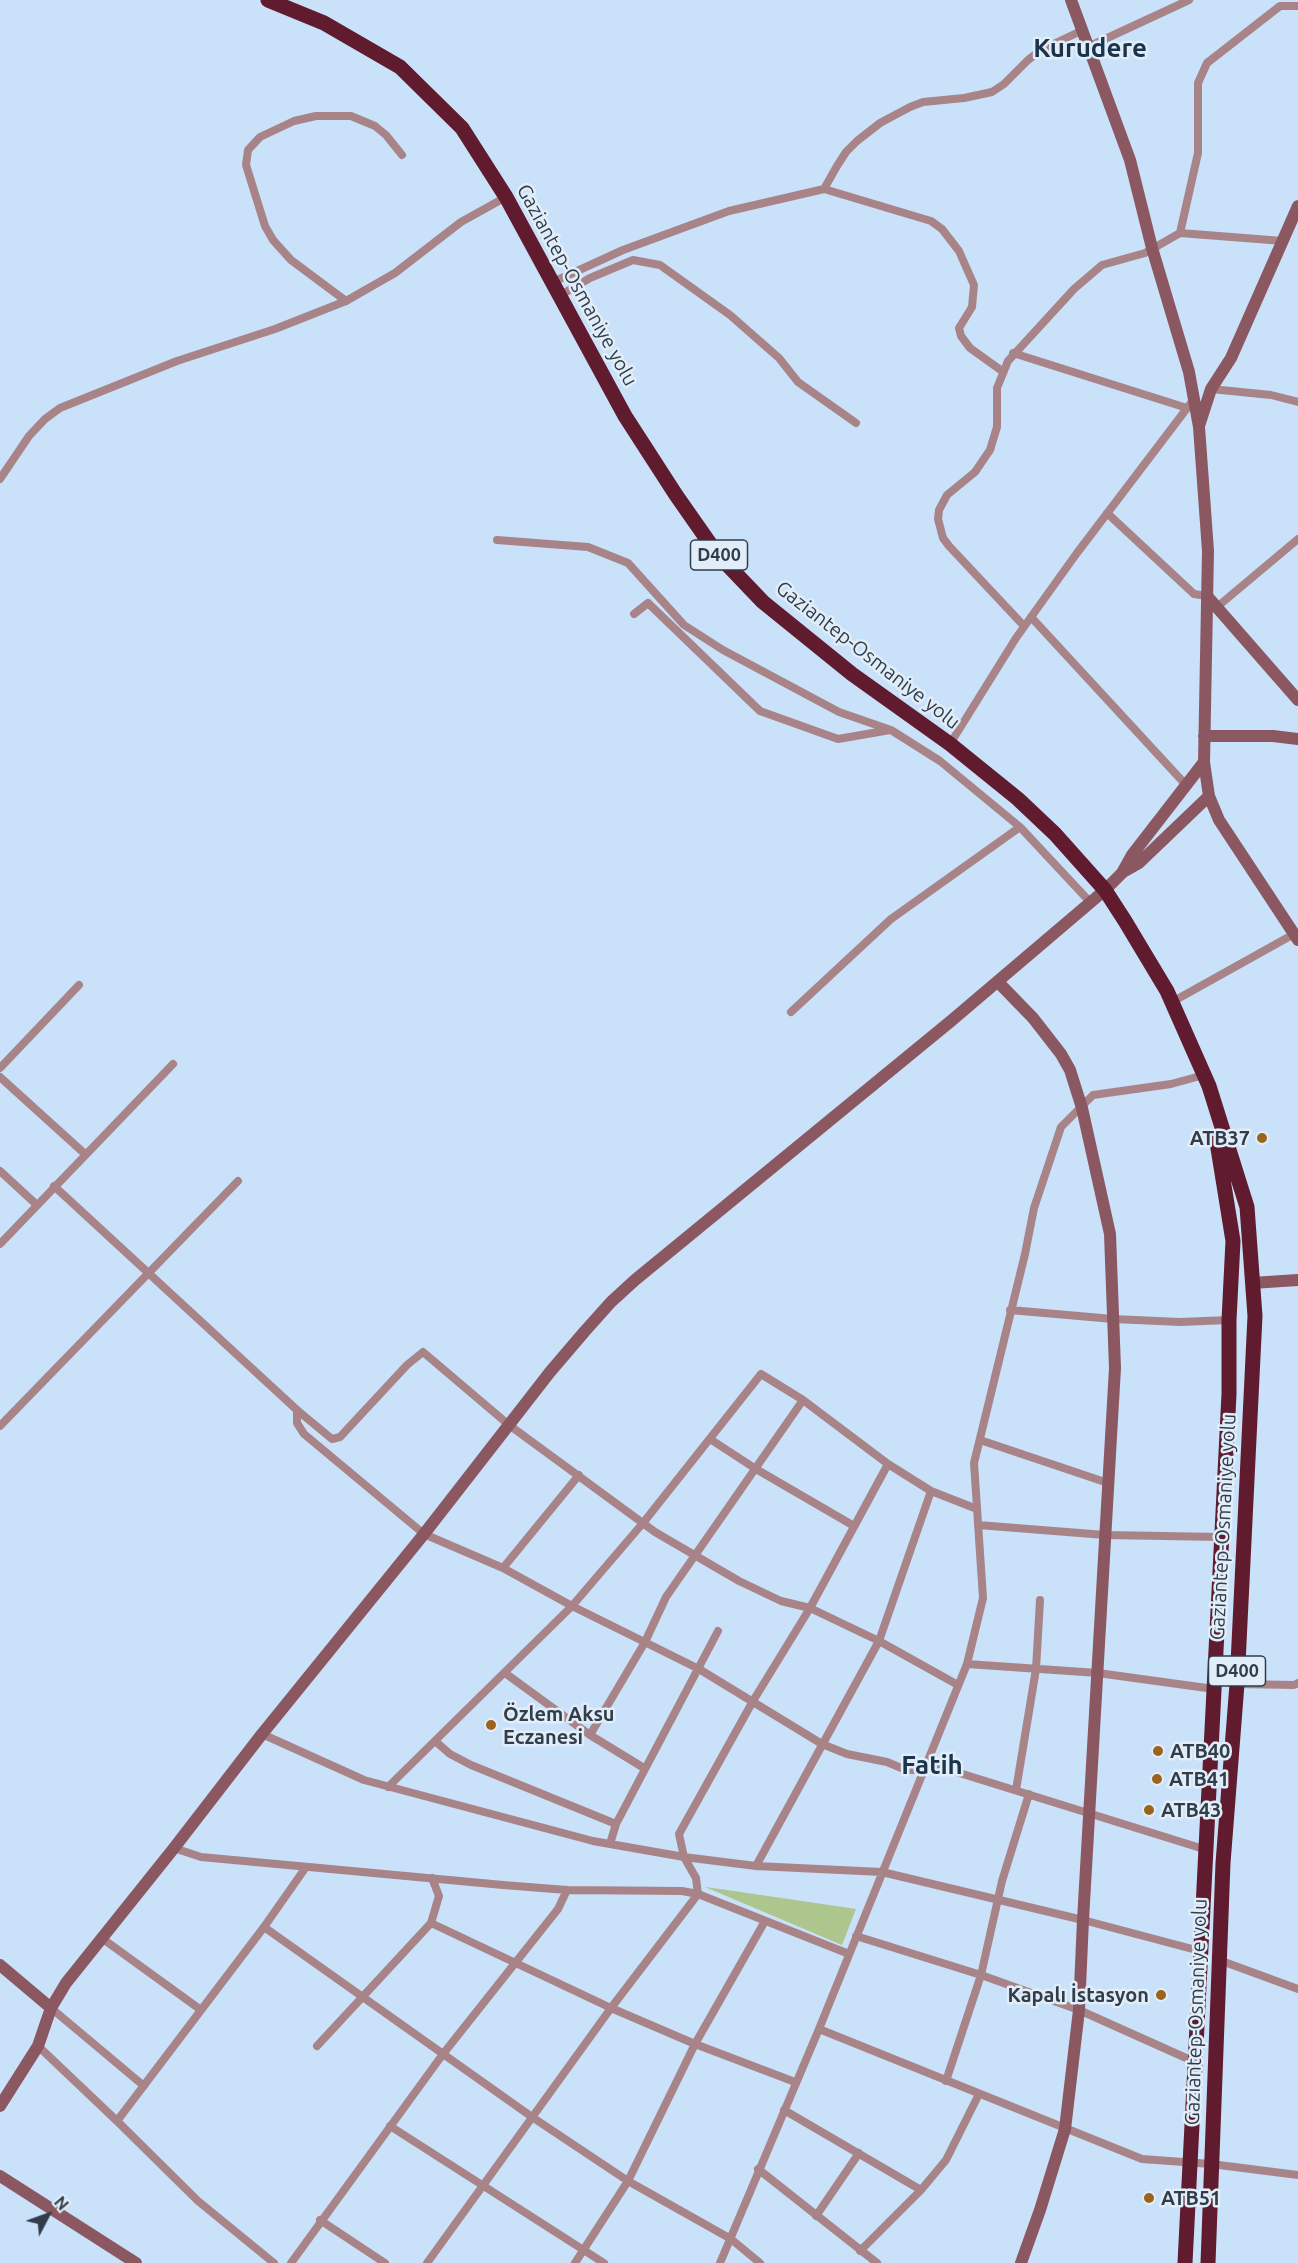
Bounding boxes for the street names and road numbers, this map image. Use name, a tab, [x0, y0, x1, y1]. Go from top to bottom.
street label: Gaziantep-Osmaniye yolu	[512, 180, 642, 390]
road number: D400	[690, 540, 748, 570]
street label: Gaziantep-Osmaniye yolu	[771, 576, 965, 734]
street label: Gaziantep-Osmaniye yolu	[1205, 1413, 1241, 1641]
road number: D400	[1208, 1656, 1266, 1686]
street label: Gaziantep-Osmaniye yolu	[1180, 1898, 1212, 2126]

